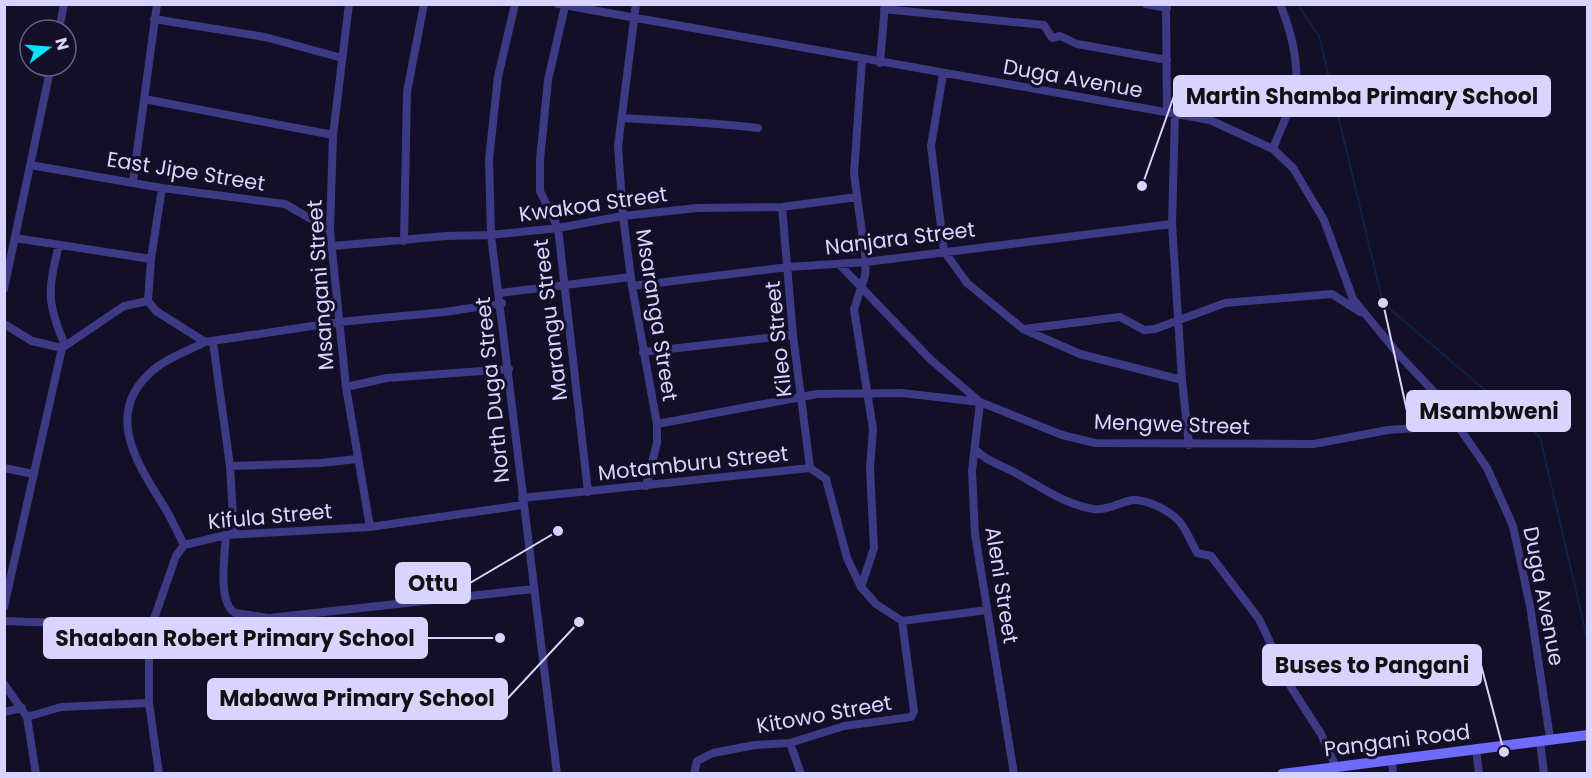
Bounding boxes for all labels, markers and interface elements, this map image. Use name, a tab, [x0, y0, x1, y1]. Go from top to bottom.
north arrow	[18, 18, 78, 78]
text: N	[49, 35, 75, 53]
street label: Duga Avenue	[1001, 51, 1145, 105]
callout: Martin Shamba Primary School	[1174, 76, 1550, 116]
text: Martin Shamba Primary School	[1186, 81, 1538, 112]
street label: East Jipe Street	[105, 144, 267, 198]
street label: Kwakoa Street	[517, 179, 669, 229]
street label: Msangani Street	[300, 199, 340, 371]
street label: Nanjara Street	[823, 214, 977, 262]
street label: Msaranga Street	[629, 227, 685, 403]
street label: Marangu Street	[526, 238, 574, 402]
street label: Kileo Street	[757, 280, 799, 398]
street label: North Duga Street	[468, 296, 516, 484]
callout: Msambweni	[1407, 391, 1570, 431]
text: Msambweni	[1419, 396, 1559, 427]
street label: Mengwe Street	[1094, 407, 1250, 441]
street label: Motamburu Street	[597, 439, 789, 487]
street label: Kifula Street	[207, 496, 333, 536]
street label: Aleni Street	[978, 524, 1026, 646]
street label: Duga Avenue	[1516, 524, 1572, 668]
callout: Ottu	[396, 563, 470, 603]
text: Ottu	[408, 568, 458, 599]
callout: Shaaban Robert Primary School	[44, 618, 427, 658]
text: Shaaban Robert Primary School	[55, 623, 415, 654]
callout: Buses to Pangani	[1263, 645, 1481, 685]
text: Buses to Pangani	[1275, 650, 1469, 681]
callout: Mabawa Primary School	[208, 679, 507, 719]
text: Mabawa Primary School	[219, 683, 495, 714]
street label: Kitowo Street	[754, 688, 894, 740]
street label: Pangani Road	[1322, 717, 1472, 763]

